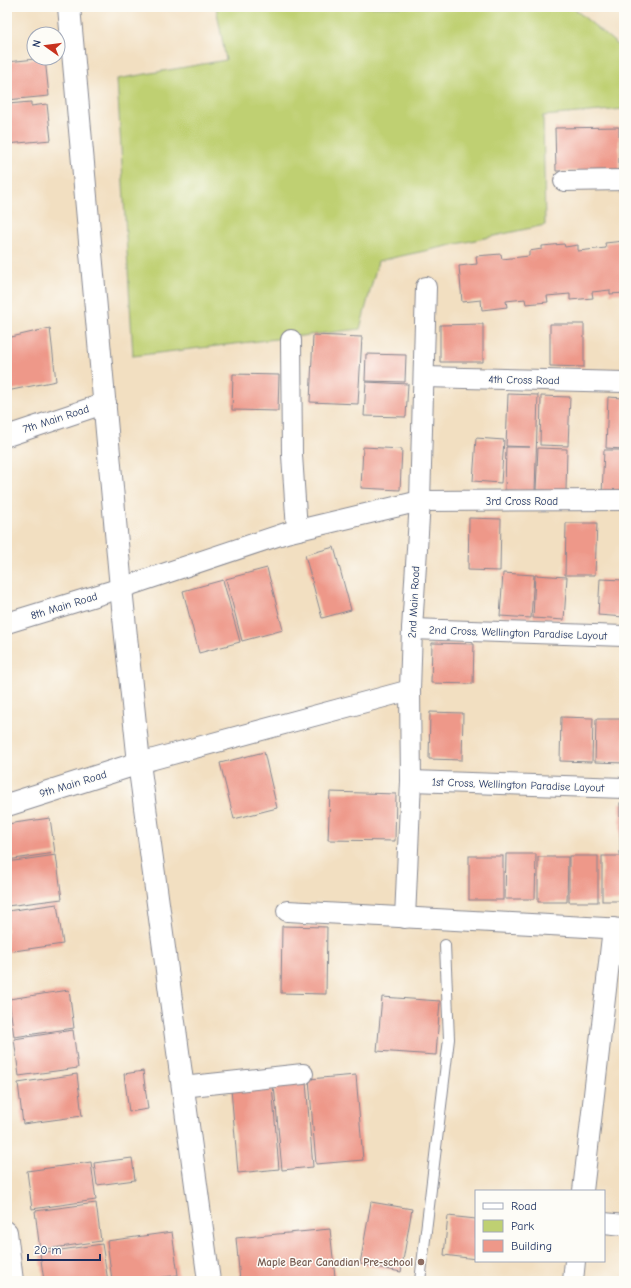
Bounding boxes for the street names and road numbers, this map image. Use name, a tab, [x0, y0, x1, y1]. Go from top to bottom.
street label: 4th Cross Road	[488, 373, 560, 387]
street label: 7th Main Road	[21, 402, 91, 436]
street label: 3rd Cross Road	[486, 495, 558, 508]
street label: 2nd Main Road	[406, 565, 422, 638]
street label: 8th Main Road	[29, 590, 99, 622]
street label: 2nd Cross, Wellington Paradise Layout	[429, 623, 608, 643]
street label: 9th Main Road	[38, 768, 108, 800]
street label: 1st Cross, Wellington Paradise Layout	[432, 775, 605, 795]

